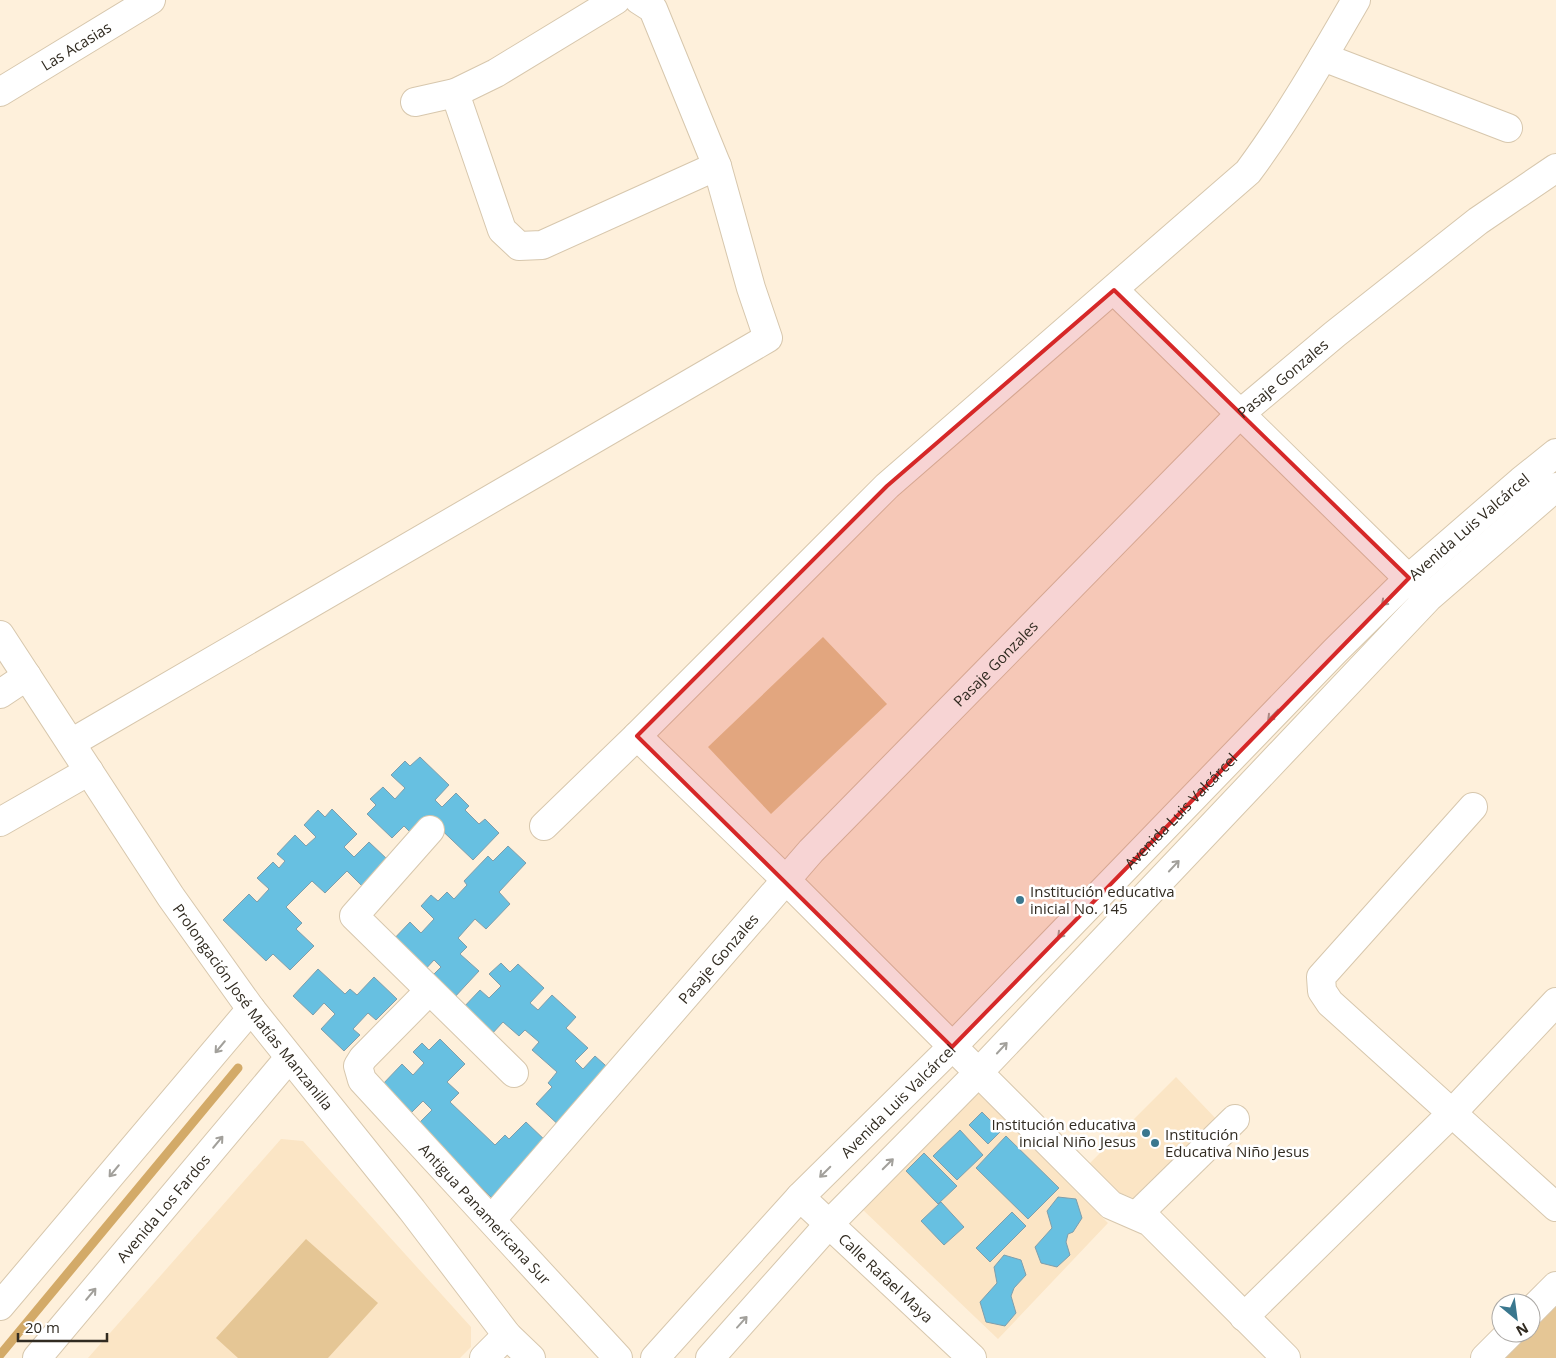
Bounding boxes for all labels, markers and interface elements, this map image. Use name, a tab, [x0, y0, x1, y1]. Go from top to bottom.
street label: Las Acasias	[37, 17, 115, 75]
street label: Pasaje Gonzales	[1233, 334, 1332, 422]
street label: Avenida Luis Valcárcel	[1404, 468, 1533, 584]
one-way arrow	[1381, 594, 1394, 606]
street label: Pasaje Gonzales	[949, 616, 1042, 711]
one-way arrow	[1267, 709, 1279, 721]
street label: Avenida Luis Valcárcel	[1120, 748, 1241, 873]
one-way arrow	[1168, 860, 1180, 872]
place label: Institución educativa inicial No. 145	[1030, 881, 1175, 918]
marker: Institución educativa inicial No. 145	[1014, 894, 1026, 906]
street label: Prolongación José Matías Manzanilla	[169, 899, 338, 1114]
street label: Pasaje Gonzales	[673, 909, 763, 1008]
one-way arrow	[1057, 926, 1069, 939]
street label: Avenida Luis Valcárcel	[836, 1039, 960, 1162]
one-way arrow	[214, 1040, 225, 1053]
one-way arrow	[996, 1041, 1008, 1054]
place label: Institución educativa inicial Niño Jesus	[991, 1114, 1136, 1151]
place label: Institución Educativa Niño Jesus	[1165, 1124, 1309, 1161]
marker: Institución educativa inicial Niño Jesus	[1140, 1127, 1152, 1139]
one-way arrow	[212, 1136, 223, 1149]
marker: Institución Educativa Niño Jesus	[1149, 1137, 1161, 1149]
street label: Antigua Panamericana Sur	[415, 1139, 555, 1289]
street label: Avenida Los Fardos	[112, 1150, 214, 1266]
one-way arrow	[882, 1158, 895, 1170]
one-way arrow	[109, 1164, 120, 1177]
one-way arrow	[819, 1166, 831, 1178]
street label: Calle Rafael Maya	[835, 1228, 938, 1327]
one-way arrow	[85, 1287, 97, 1300]
north arrow	[1491, 1293, 1541, 1343]
scale bar	[18, 1310, 106, 1342]
one-way arrow	[737, 1315, 748, 1328]
text: 20 m	[25, 1317, 60, 1337]
text: N	[1513, 1319, 1532, 1341]

